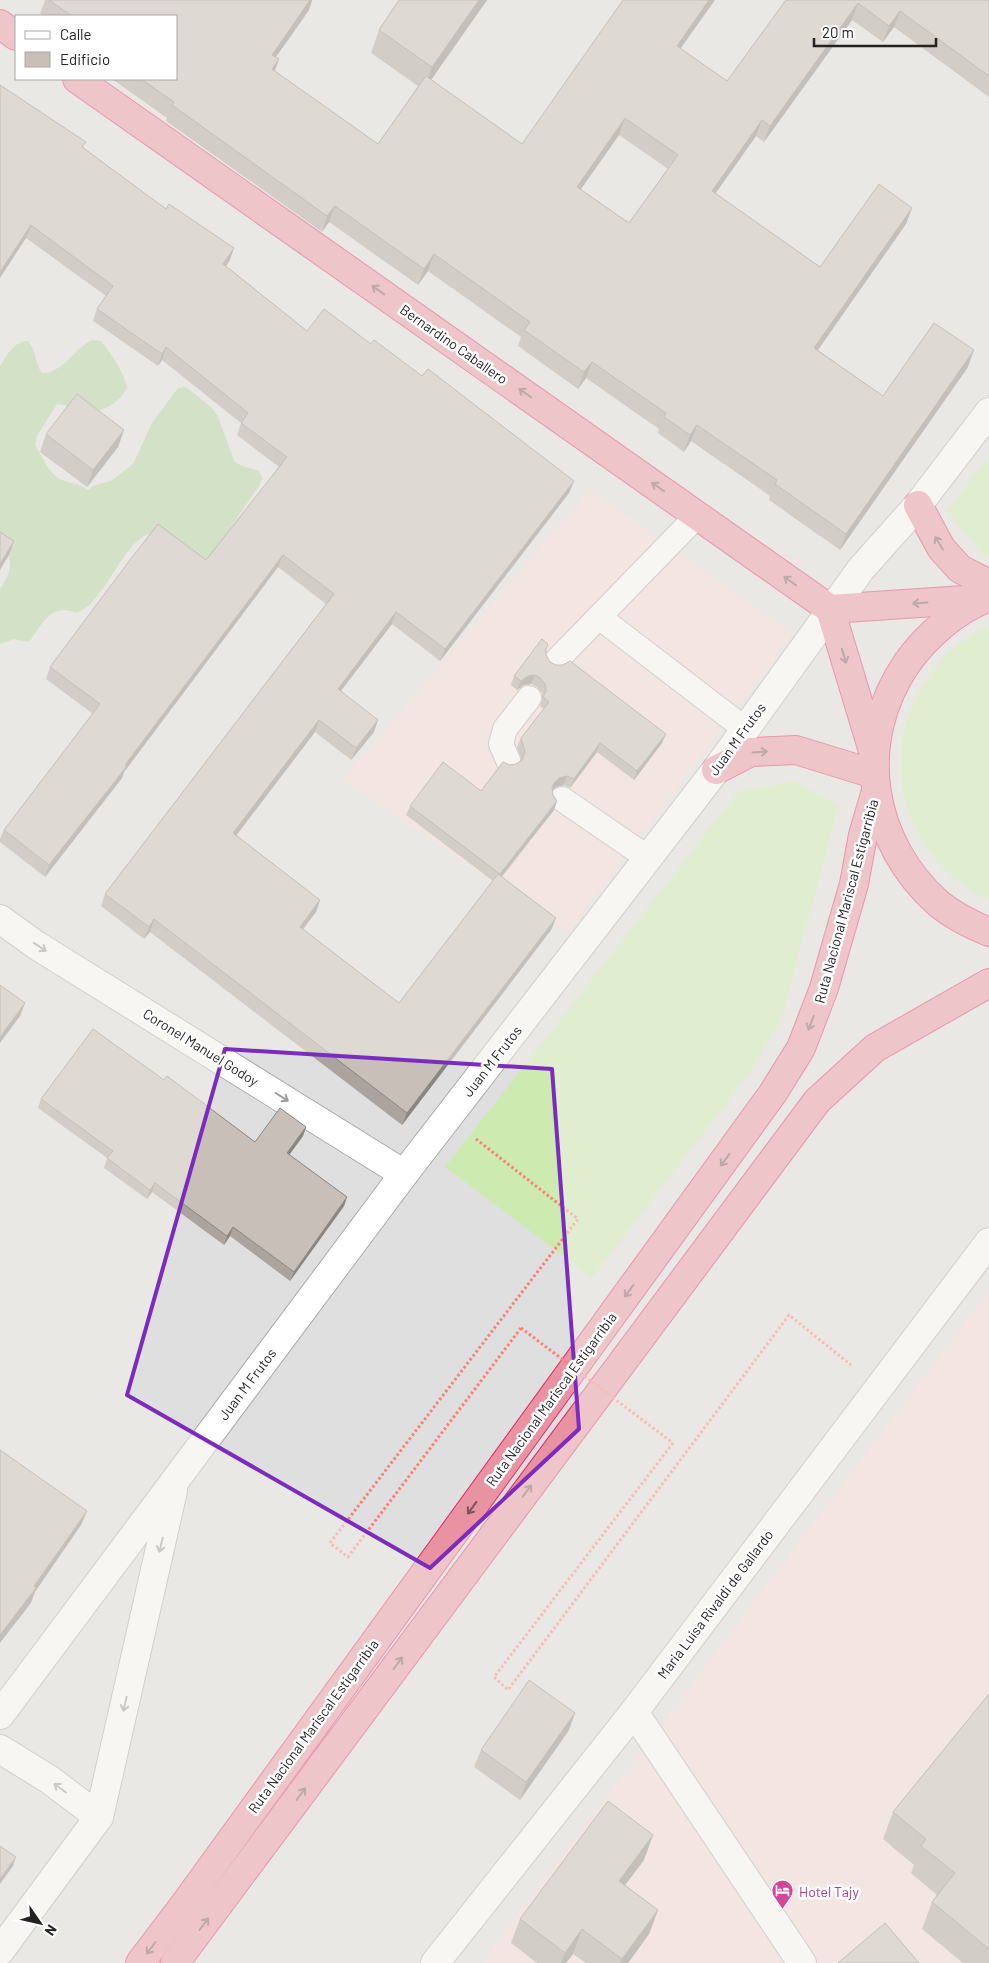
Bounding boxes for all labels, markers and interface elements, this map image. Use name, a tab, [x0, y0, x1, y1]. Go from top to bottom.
legend	[15, 15, 178, 80]
scale bar	[814, 15, 936, 47]
text: 20 m	[822, 23, 854, 41]
text: Calle	[60, 25, 92, 43]
text: Edificio	[60, 50, 110, 68]
one-way arrow	[371, 285, 385, 295]
street label: Bernardino Caballero	[397, 301, 511, 387]
one-way arrow	[518, 388, 532, 398]
one-way arrow	[651, 482, 665, 492]
one-way arrow	[933, 537, 943, 551]
one-way arrow	[784, 576, 798, 586]
one-way arrow	[912, 598, 928, 607]
one-way arrow	[840, 647, 850, 663]
street label: Juan M Frutos	[705, 699, 769, 779]
one-way arrow	[752, 747, 768, 756]
street label: Ruta Nacional Mariscal Estigarribia	[811, 797, 881, 1005]
one-way arrow	[33, 942, 47, 952]
street label: Coronel Manuel Godoy	[140, 1005, 262, 1090]
one-way arrow	[806, 1015, 815, 1030]
street label: Juan M Frutos	[459, 1022, 525, 1100]
one-way arrow	[274, 1093, 288, 1103]
one-way arrow	[719, 1153, 730, 1166]
one-way arrow	[624, 1284, 634, 1298]
street label: Ruta Nacional Mariscal Estigarribia	[482, 1309, 620, 1489]
street label: Juan M Frutos	[214, 1345, 280, 1423]
one-way arrow	[521, 1485, 532, 1498]
one-way arrow	[467, 1501, 477, 1515]
street label: Maria Luisa Rivaldi de Gallardo	[653, 1526, 777, 1682]
one-way arrow	[156, 1537, 165, 1553]
street label: Ruta Nacional Mariscal Estigarribia	[244, 1636, 382, 1816]
one-way arrow	[393, 1657, 404, 1670]
one-way arrow	[120, 1695, 129, 1711]
one-way arrow	[53, 1783, 67, 1793]
one-way arrow	[296, 1787, 306, 1801]
hotel icon: Hotel Tajy	[771, 1879, 795, 1910]
place label: Hotel Tajy	[799, 1883, 859, 1900]
north arrow	[15, 1898, 65, 1948]
one-way arrow	[199, 1917, 209, 1931]
text: N	[42, 1922, 61, 1939]
one-way arrow	[146, 1941, 156, 1955]

